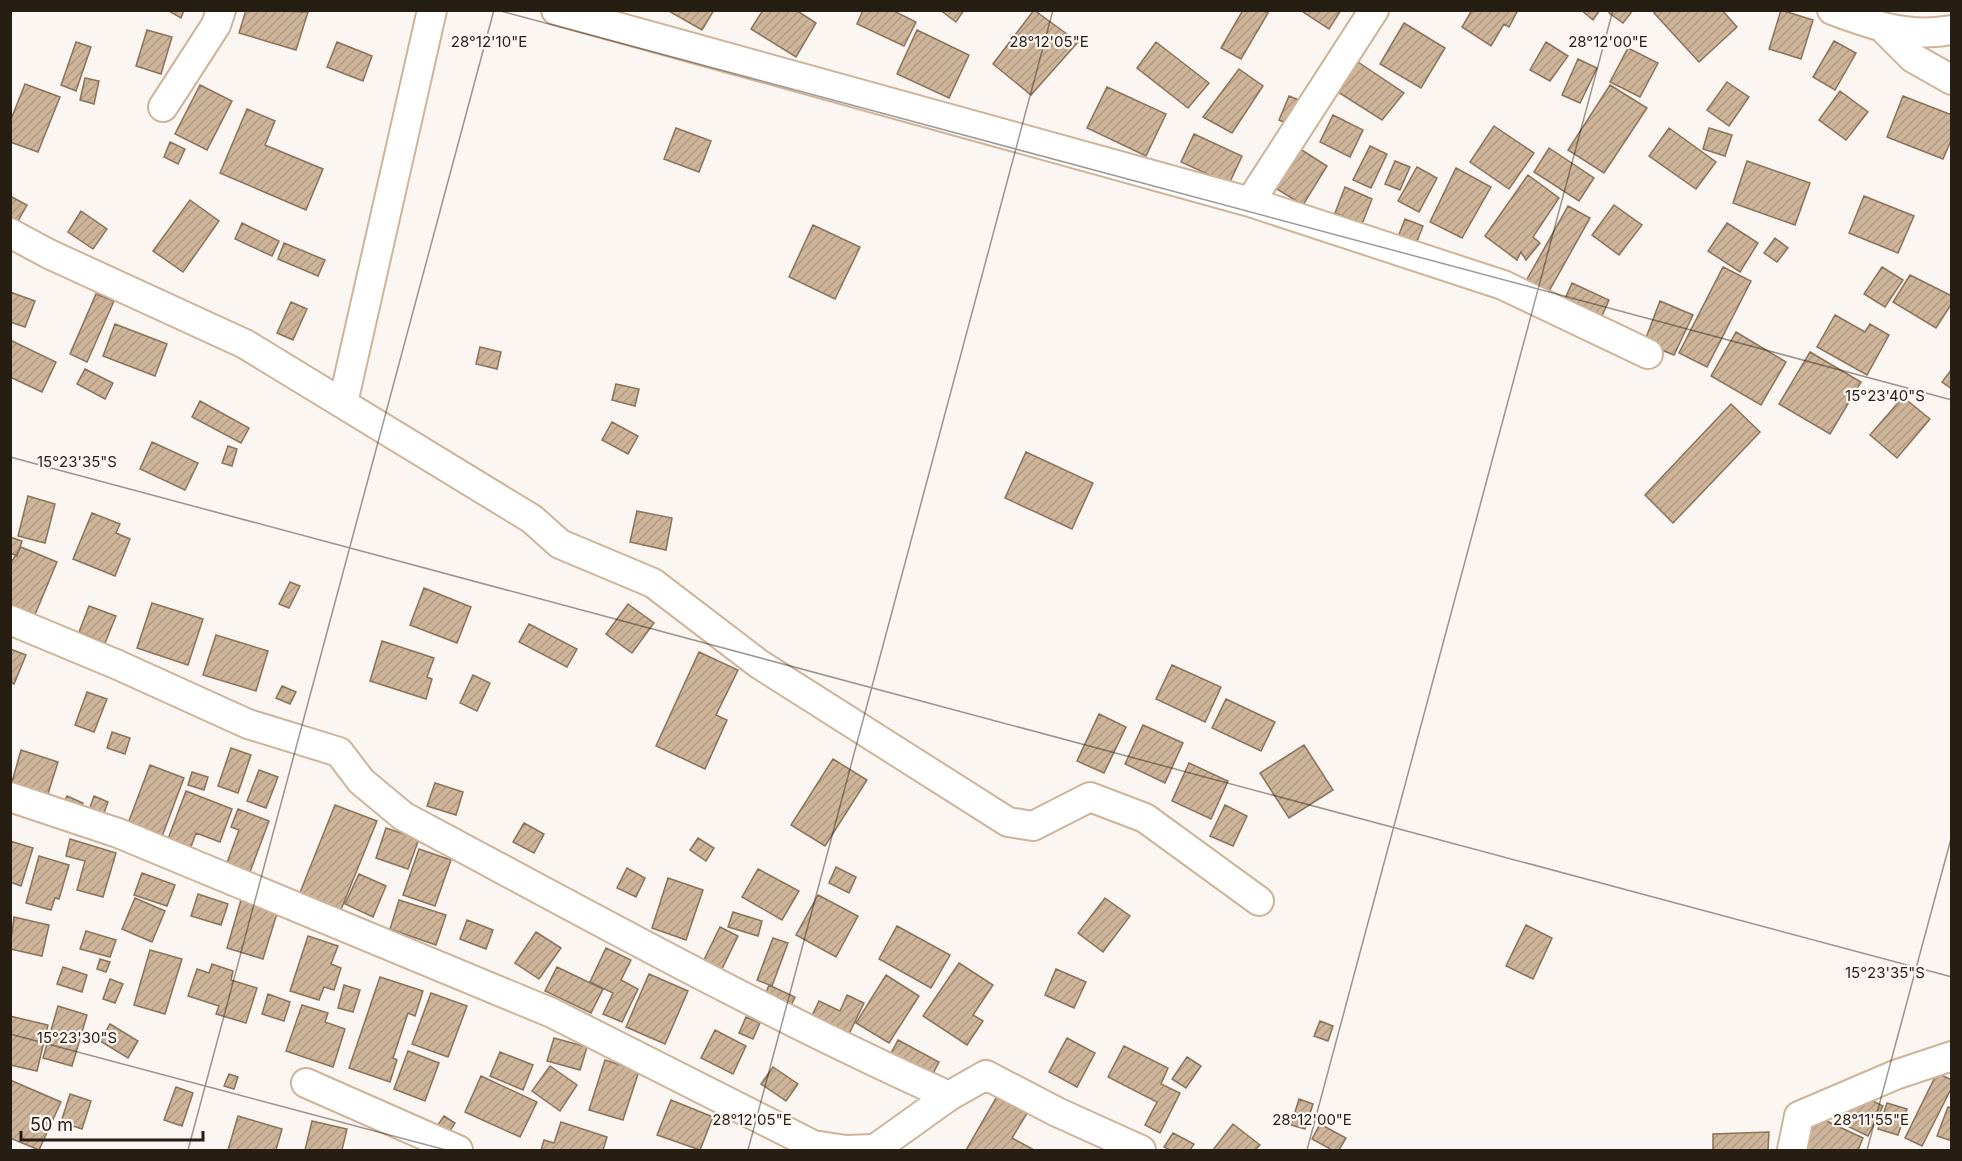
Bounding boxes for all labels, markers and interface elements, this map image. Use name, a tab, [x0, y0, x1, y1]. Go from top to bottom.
text: 28°12'10"E	[451, 32, 527, 51]
text: 28°12'05"E	[1009, 32, 1089, 51]
text: 28°12'00"E	[1568, 32, 1648, 51]
text: 15°23'40"S	[1845, 386, 1925, 405]
text: 15°23'35"S	[37, 452, 117, 471]
text: 15°23'35"S	[1845, 963, 1925, 982]
text: 15°23'30"S	[37, 1028, 117, 1047]
scale bar	[21, 1104, 202, 1142]
text: 28°12'05"E	[712, 1110, 792, 1129]
text: 28°12'00"E	[1272, 1110, 1352, 1129]
text: 28°11'55"E	[1833, 1110, 1909, 1129]
text: 50 m	[30, 1114, 73, 1135]

